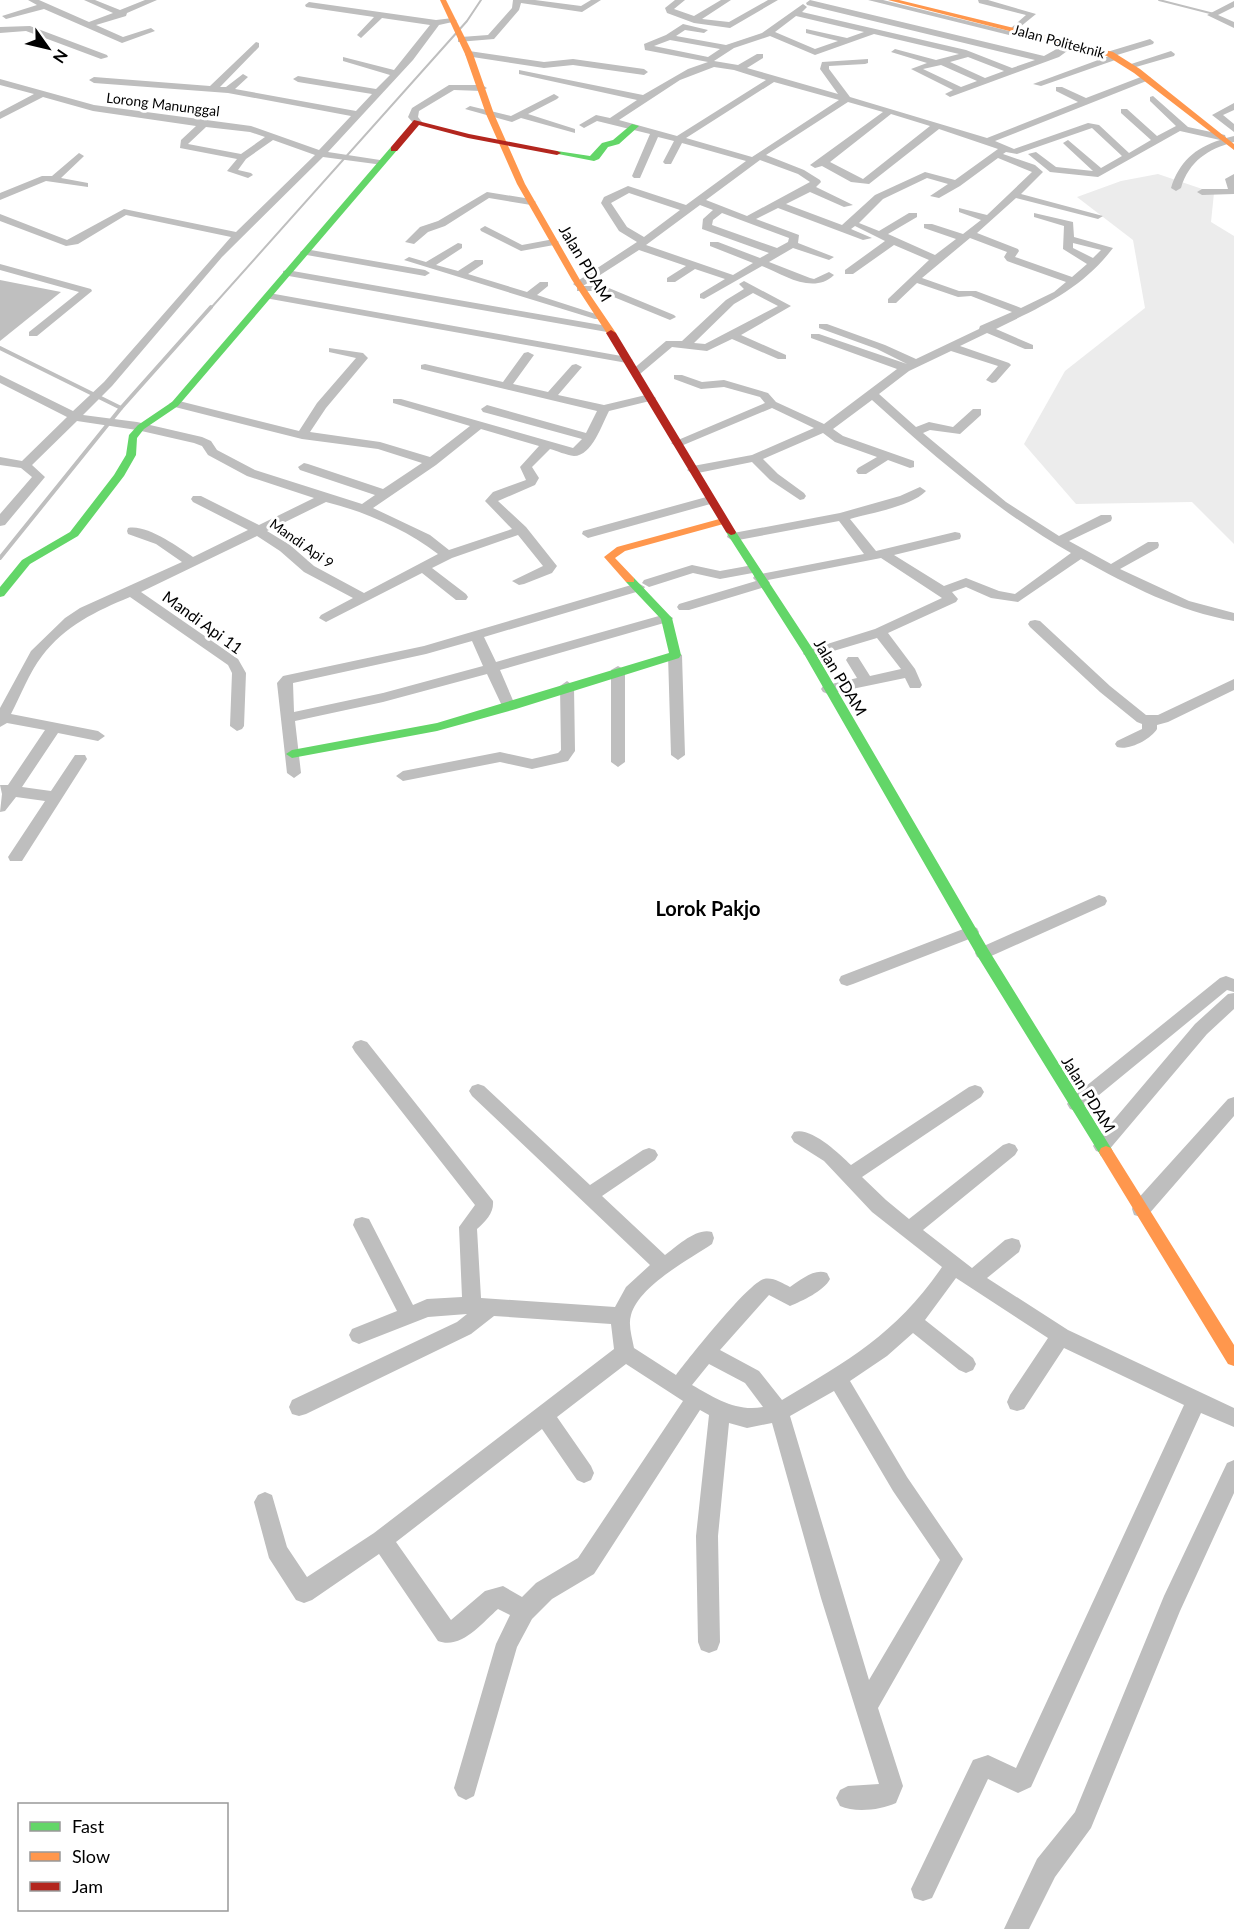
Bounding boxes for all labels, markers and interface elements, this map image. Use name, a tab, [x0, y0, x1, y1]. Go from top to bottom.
north arrow	[18, 18, 78, 78]
street label: Jalan Politeknik	[1011, 21, 1108, 62]
text: N	[50, 46, 72, 67]
street label: Lorong Manunggal	[105, 89, 221, 119]
street label: Jalan PDAM	[556, 221, 616, 305]
street label: Mandi Api 9	[267, 515, 337, 571]
street label: Mandi Api 11	[159, 587, 247, 657]
street label: Jalan PDAM	[811, 635, 871, 719]
district label: Lorok Pakjo	[655, 896, 761, 920]
street label: Jalan PDAM	[1058, 1052, 1120, 1136]
legend	[18, 1803, 228, 1911]
text: Fast	[72, 1815, 105, 1837]
text: Slow	[72, 1845, 110, 1867]
text: Jam	[72, 1875, 103, 1897]

